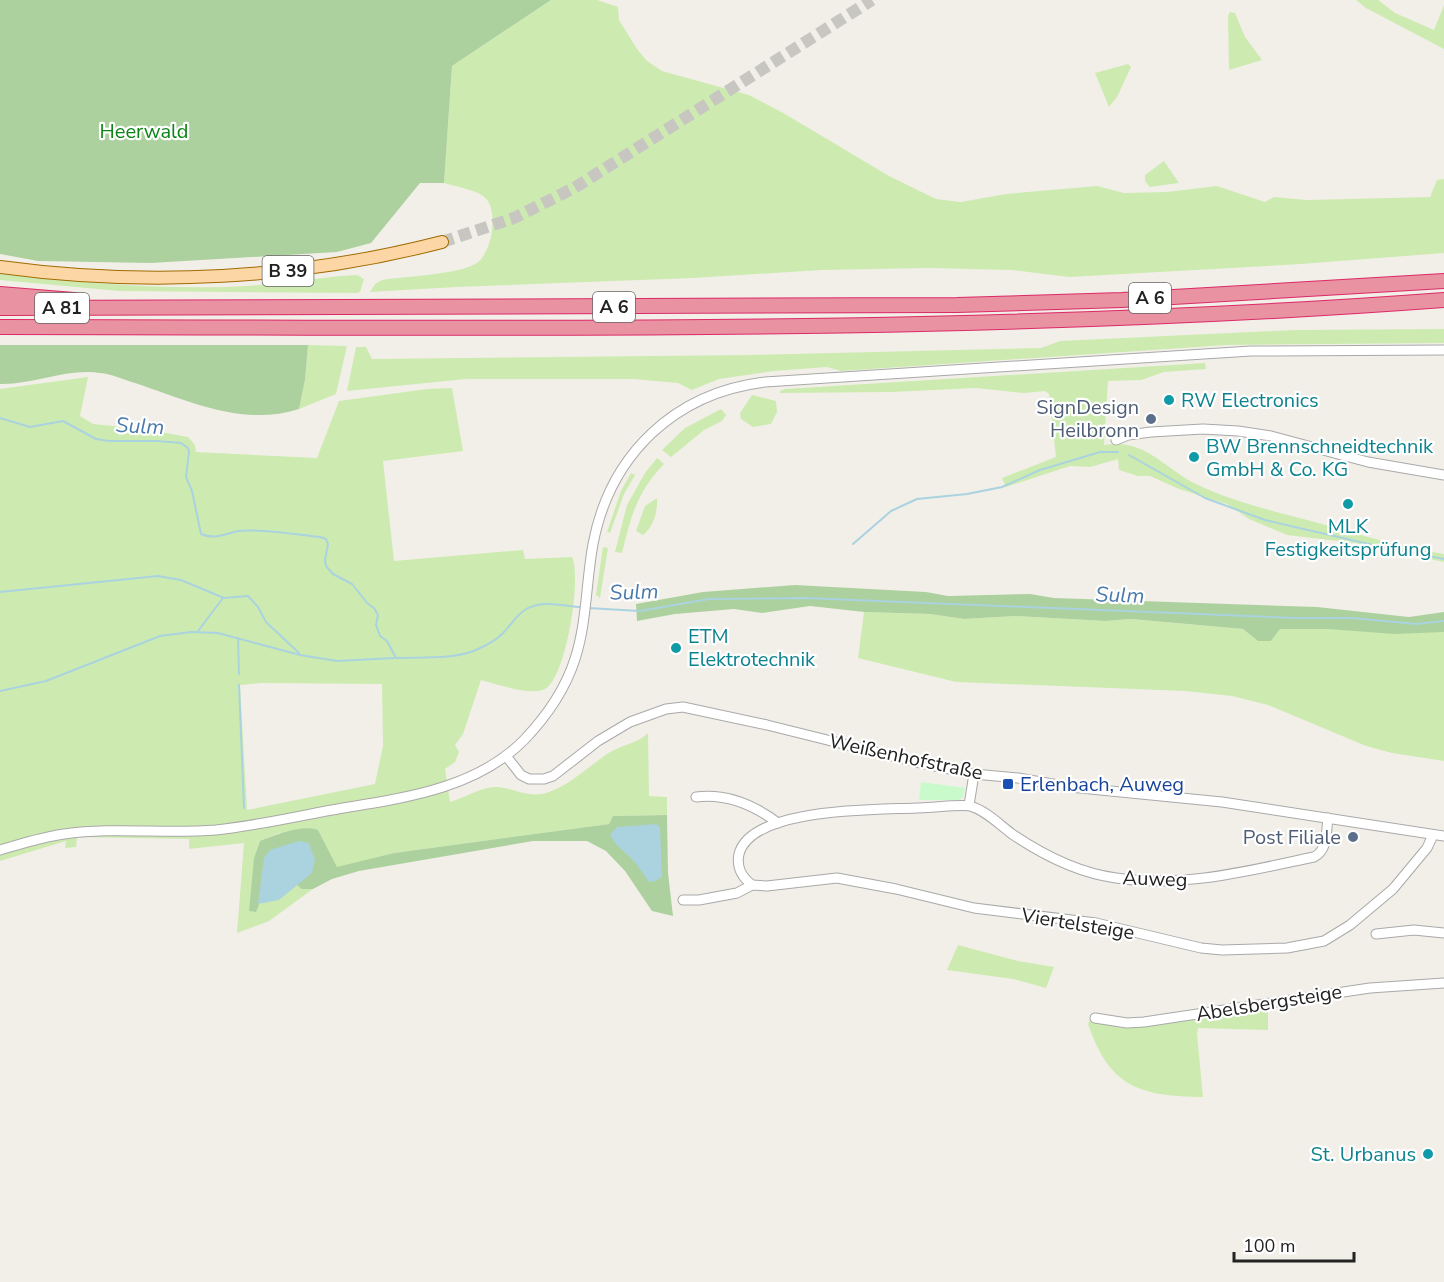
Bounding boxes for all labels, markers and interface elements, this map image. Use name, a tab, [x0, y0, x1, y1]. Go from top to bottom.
park label: Heerwald	[100, 118, 188, 145]
road number: B 39	[262, 256, 314, 286]
road number: A 6	[1129, 283, 1171, 313]
road number: A 6	[593, 292, 635, 322]
road number: A 81	[35, 293, 89, 323]
place label: RW Electronics	[1181, 387, 1319, 414]
marker: RW Electronics	[1162, 393, 1176, 407]
place label: SignDesign Heilbronn	[1036, 394, 1139, 444]
water label: Sulm	[115, 411, 165, 441]
marker: SignDesign Heilbronn	[1144, 412, 1158, 426]
place label: BW Brennschneidtechnik GmbH & Co. KG	[1206, 433, 1434, 483]
marker: BW Brennschneidtechnik GmbH & Co. KG	[1187, 450, 1201, 464]
marker: MLK Festigkeitsprüfung	[1341, 497, 1355, 511]
place label: MLK Festigkeitsprüfung	[1265, 513, 1431, 563]
water label: Sulm	[609, 577, 659, 607]
water label: Sulm	[1095, 580, 1145, 610]
place label: ETM Elektrotechnik	[688, 623, 816, 673]
marker: ETM Elektrotechnik	[669, 641, 683, 655]
street label: Weißenhofstraße	[827, 728, 985, 786]
place label: Erlenbach, Auweg	[1020, 771, 1184, 798]
marker: Erlenbach, Auweg	[1001, 777, 1015, 791]
place label: Post Filiale	[1243, 824, 1341, 851]
marker: Post Filiale	[1346, 830, 1360, 844]
street label: Auweg	[1122, 864, 1188, 894]
street label: Viertelsteige	[1019, 902, 1136, 946]
street label: Abelsbergsteige	[1194, 978, 1344, 1028]
place label: St. Urbanus	[1311, 1141, 1416, 1168]
marker: St. Urbanus	[1421, 1147, 1435, 1161]
scale bar	[1234, 1225, 1354, 1263]
text: 100 m	[1243, 1234, 1295, 1258]

